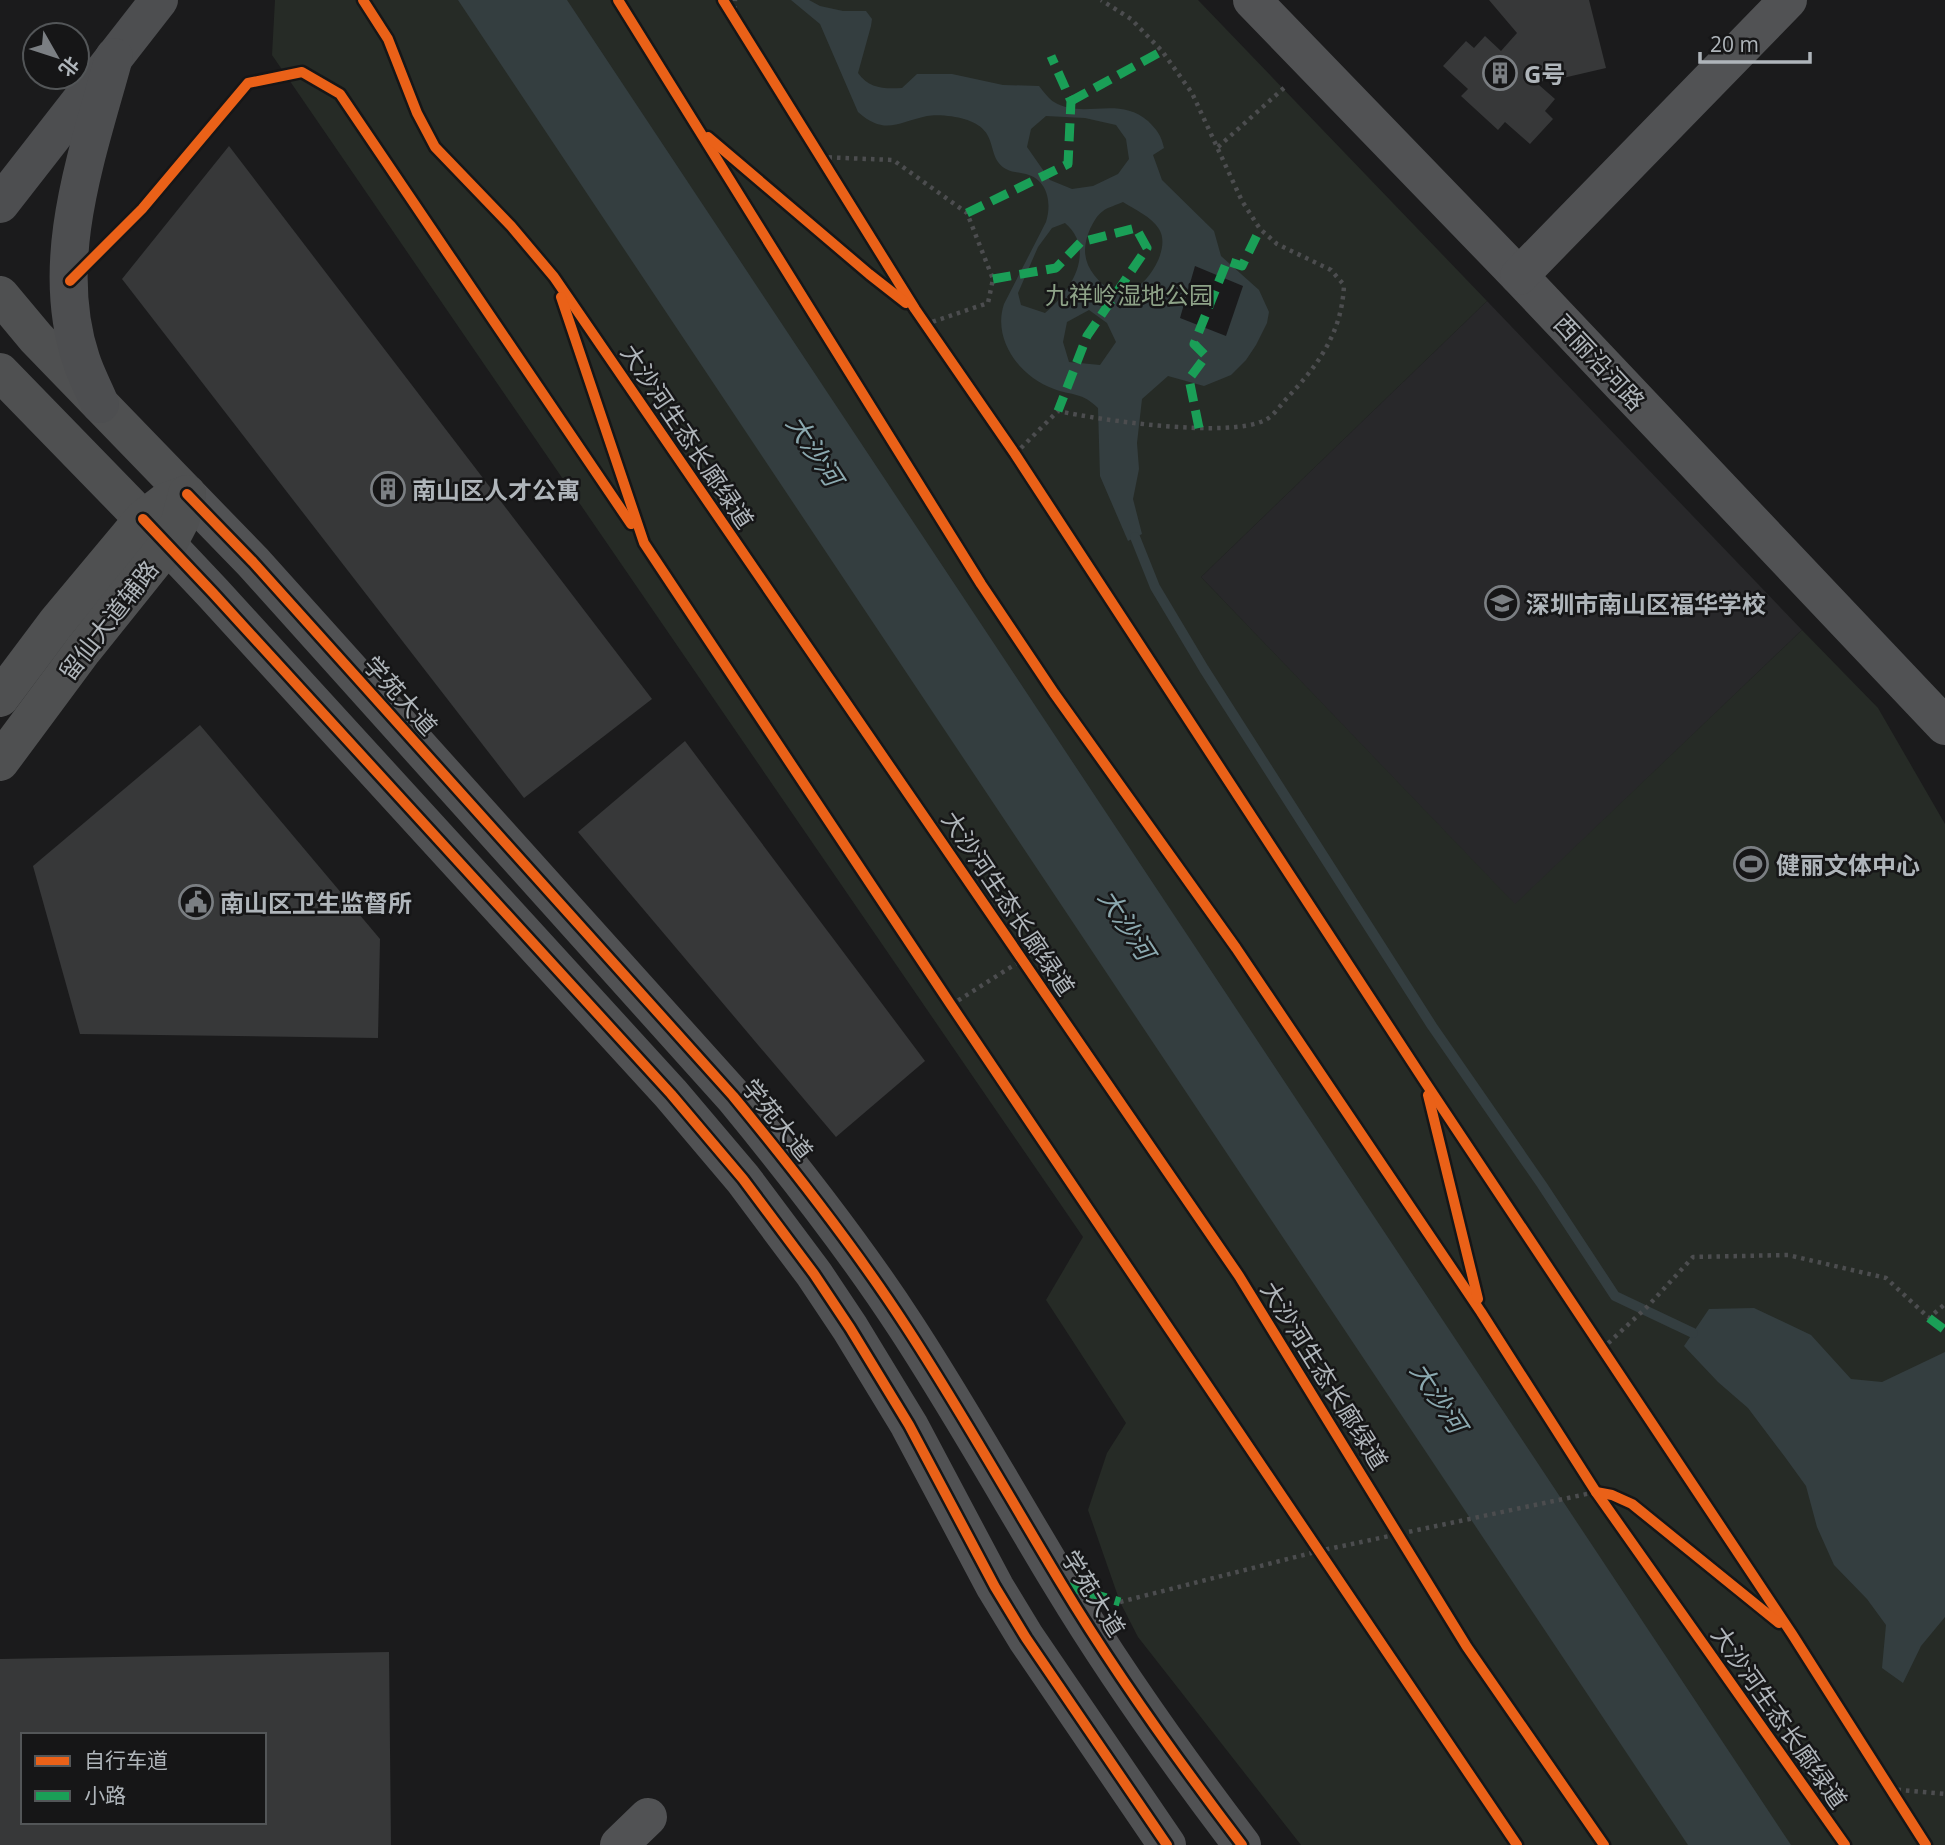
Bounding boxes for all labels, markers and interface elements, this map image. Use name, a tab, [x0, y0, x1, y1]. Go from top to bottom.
north arrow	[21, 21, 91, 91]
scale bar	[1700, 21, 1810, 65]
text: 20 m	[1710, 30, 1759, 58]
text: 北	[53, 51, 85, 82]
building icon: G号	[1481, 54, 1519, 92]
place label: G号	[1524, 57, 1565, 90]
park label: 九祥岭湿地公园	[1045, 278, 1213, 311]
street label: 西丽沿河路	[1547, 307, 1653, 417]
street label: 大沙河生态长廊绿道	[614, 337, 762, 535]
water label: 大沙河	[779, 407, 854, 497]
building icon: 南山区人才公寓	[369, 470, 407, 508]
place label: 南山区人才公寓	[412, 473, 580, 506]
street label: 留仙大道辅路	[51, 553, 165, 687]
school or university icon: 深圳市南山区福华学校	[1483, 584, 1521, 622]
place label: 深圳市南山区福华学校	[1526, 587, 1766, 620]
street label: 学苑大道	[357, 648, 445, 742]
street label: 大沙河生态长廊绿道	[935, 804, 1083, 1002]
sports icon: 健丽文体中心	[1732, 845, 1770, 883]
place label: 健丽文体中心	[1776, 848, 1920, 881]
water label: 大沙河	[1091, 881, 1166, 971]
public building icon: 南山区卫生监督所	[177, 883, 215, 921]
place label: 南山区卫生监督所	[220, 886, 412, 919]
street label: 学苑大道	[735, 1071, 821, 1167]
street label: 大沙河生态长廊绿道	[1254, 1275, 1396, 1475]
water label: 大沙河	[1403, 1354, 1478, 1444]
street label: 学苑大道	[1055, 1544, 1133, 1642]
street label: 大沙河生态长廊绿道	[1705, 1619, 1855, 1815]
legend	[21, 1733, 266, 1824]
text: 自行车道	[84, 1746, 168, 1774]
text: 小路	[84, 1781, 126, 1809]

